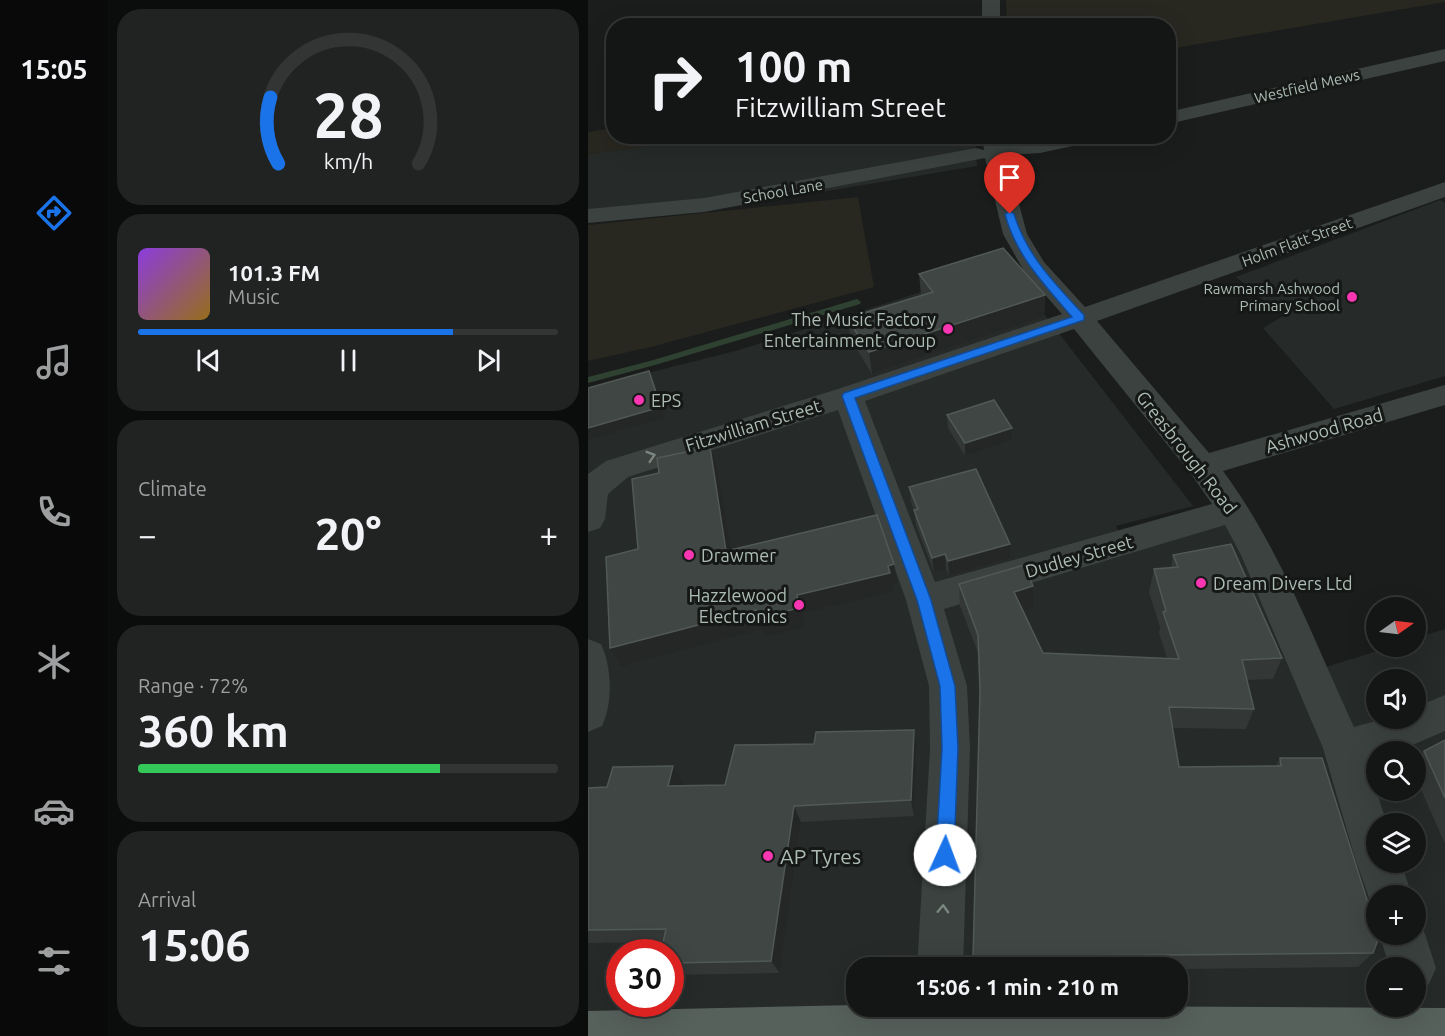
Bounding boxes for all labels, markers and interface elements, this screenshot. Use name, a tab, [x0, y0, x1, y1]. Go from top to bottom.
icon: right	[636, 42, 714, 120]
text: 100 m	[735, 43, 852, 90]
text: 15:05	[20, 54, 88, 84]
street label: Westfield Mews	[1253, 66, 1361, 106]
text: 28	[313, 80, 383, 150]
text: Fitzwilliam Street	[735, 92, 946, 122]
text: km/h	[323, 150, 373, 174]
pin	[984, 152, 1035, 214]
icon: arrive	[993, 161, 1026, 194]
street label: School Lane	[742, 176, 824, 206]
icon: directions	[33, 192, 75, 234]
street label: Holm Flatt Street	[1239, 214, 1355, 270]
text: 101.3 FM	[228, 260, 320, 285]
place label: Rawmarsh Ashwood Primary School	[1204, 280, 1340, 314]
text: Music	[228, 285, 280, 308]
marker: Rawmarsh Ashwood Primary School	[1345, 290, 1359, 304]
place label: The Music Factory Entertainment Group	[764, 309, 936, 350]
marker: The Music Factory Entertainment Group	[941, 322, 955, 336]
icon: music	[33, 341, 75, 383]
icon: previous	[192, 344, 225, 377]
icon: pause	[332, 344, 365, 377]
icon: next	[472, 344, 505, 377]
street label: Greasbrough Road	[1133, 387, 1241, 517]
place label: EPS	[651, 390, 681, 410]
marker: EPS	[632, 393, 646, 407]
street label: Fitzwilliam Street	[683, 395, 823, 455]
street label: Ashwood Road	[1263, 404, 1385, 456]
one-way arrow	[645, 451, 656, 464]
text: Climate	[138, 477, 207, 500]
icon: phone	[33, 491, 75, 533]
text: 20°	[315, 508, 381, 559]
text: −	[138, 516, 157, 553]
text: +	[539, 516, 558, 553]
street label: Dudley Street	[1023, 531, 1135, 581]
place label: Drawmer	[701, 545, 776, 565]
marker: Drawmer	[682, 548, 696, 562]
place label: Dream Divers Ltd	[1213, 573, 1353, 593]
marker: Dream Divers Ltd	[1194, 576, 1208, 590]
place label: Hazzlewood Electronics	[688, 585, 787, 626]
north arrow	[1366, 597, 1426, 657]
map controls	[1366, 597, 1426, 1017]
marker: Hazzlewood Electronics	[792, 598, 806, 612]
icon: climate	[33, 641, 75, 683]
button: sound	[1366, 669, 1426, 729]
text: Range · 72%	[138, 674, 248, 697]
text: 360 km	[138, 705, 289, 756]
button: search	[1366, 741, 1426, 801]
icon: car	[33, 790, 75, 832]
button: layers	[1366, 813, 1426, 873]
position arrow	[913, 823, 977, 887]
place label: AP Tyres	[780, 844, 861, 868]
marker: AP Tyres	[761, 849, 775, 863]
button: +	[1366, 885, 1426, 945]
text: Arrival	[138, 888, 196, 911]
one-way arrow	[936, 905, 949, 914]
text: 15:06	[138, 919, 251, 970]
speed limit sign: 30	[606, 939, 684, 1017]
icon: filters	[33, 940, 75, 982]
button: −	[1366, 957, 1426, 1017]
text: 15:06 · 1 min · 210 m	[915, 974, 1119, 999]

